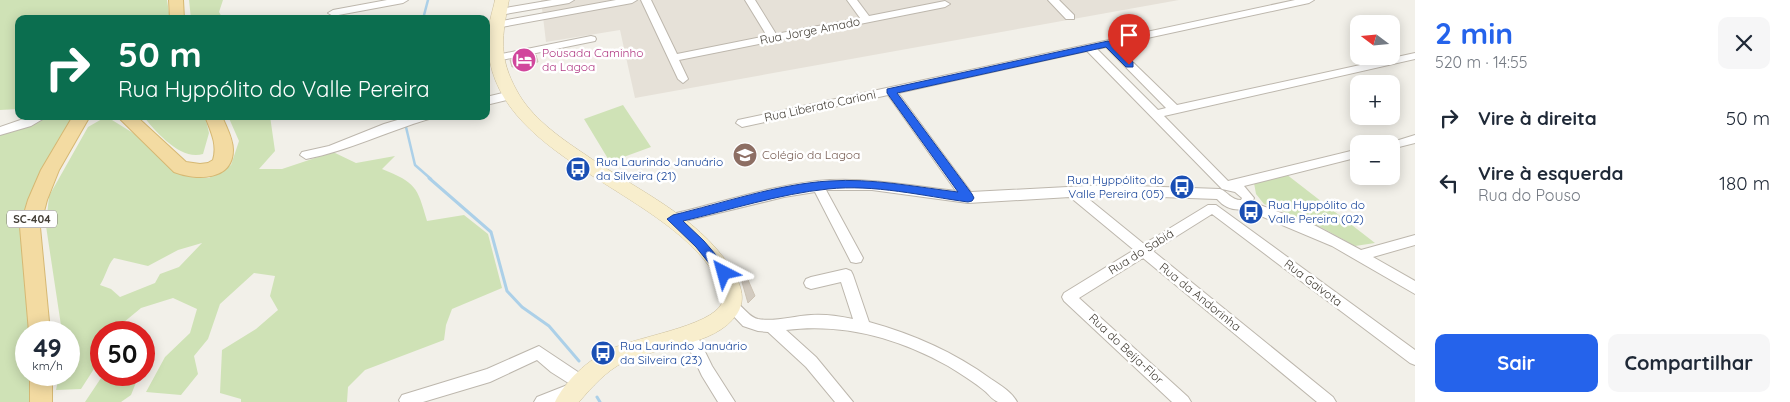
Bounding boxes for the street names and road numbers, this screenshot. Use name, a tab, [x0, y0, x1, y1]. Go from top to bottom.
street label: Rua Jorge Amado	[759, 13, 861, 48]
street label: Rua Liberato Carioni	[763, 86, 877, 125]
road number: SC-404	[7, 210, 57, 228]
street label: Rua do Sabiá	[1105, 226, 1176, 278]
street label: Rua Gaivota	[1281, 256, 1345, 309]
street label: Rua da Andorinha	[1157, 259, 1244, 334]
street label: Rua do Beija-Flor	[1086, 310, 1167, 387]

